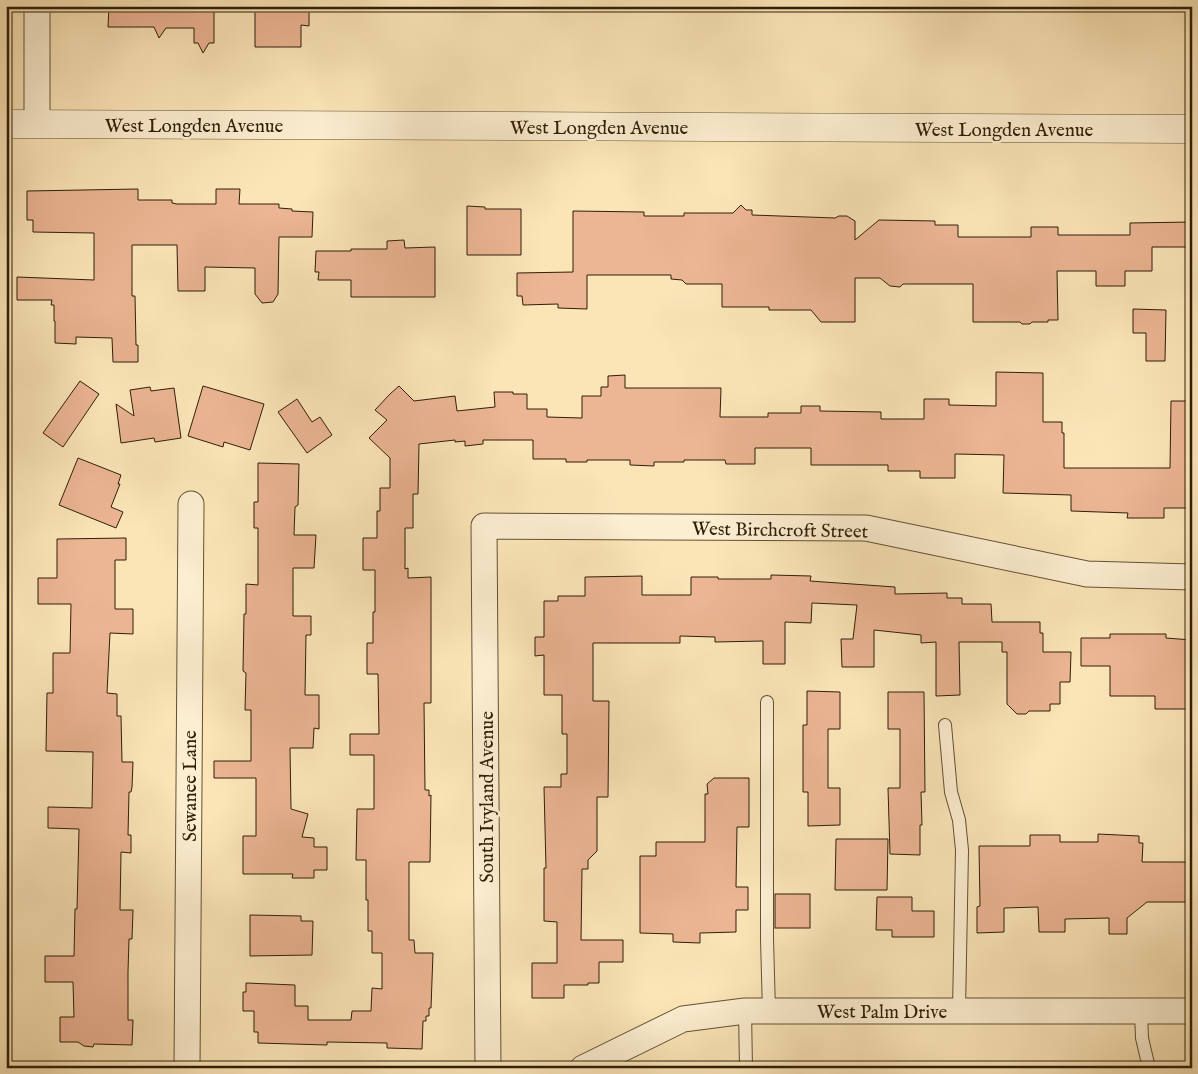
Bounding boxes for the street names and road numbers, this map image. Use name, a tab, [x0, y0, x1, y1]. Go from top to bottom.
street label: West Longden Avenue	[105, 115, 284, 139]
street label: West Longden Avenue	[510, 117, 689, 141]
street label: West Longden Avenue	[915, 119, 1094, 143]
street label: West Birchcroft Street	[692, 517, 869, 545]
street label: South Ivyland Avenue	[476, 711, 500, 883]
street label: Sewanee Lane	[179, 730, 203, 842]
street label: West Palm Drive	[817, 1001, 948, 1025]

